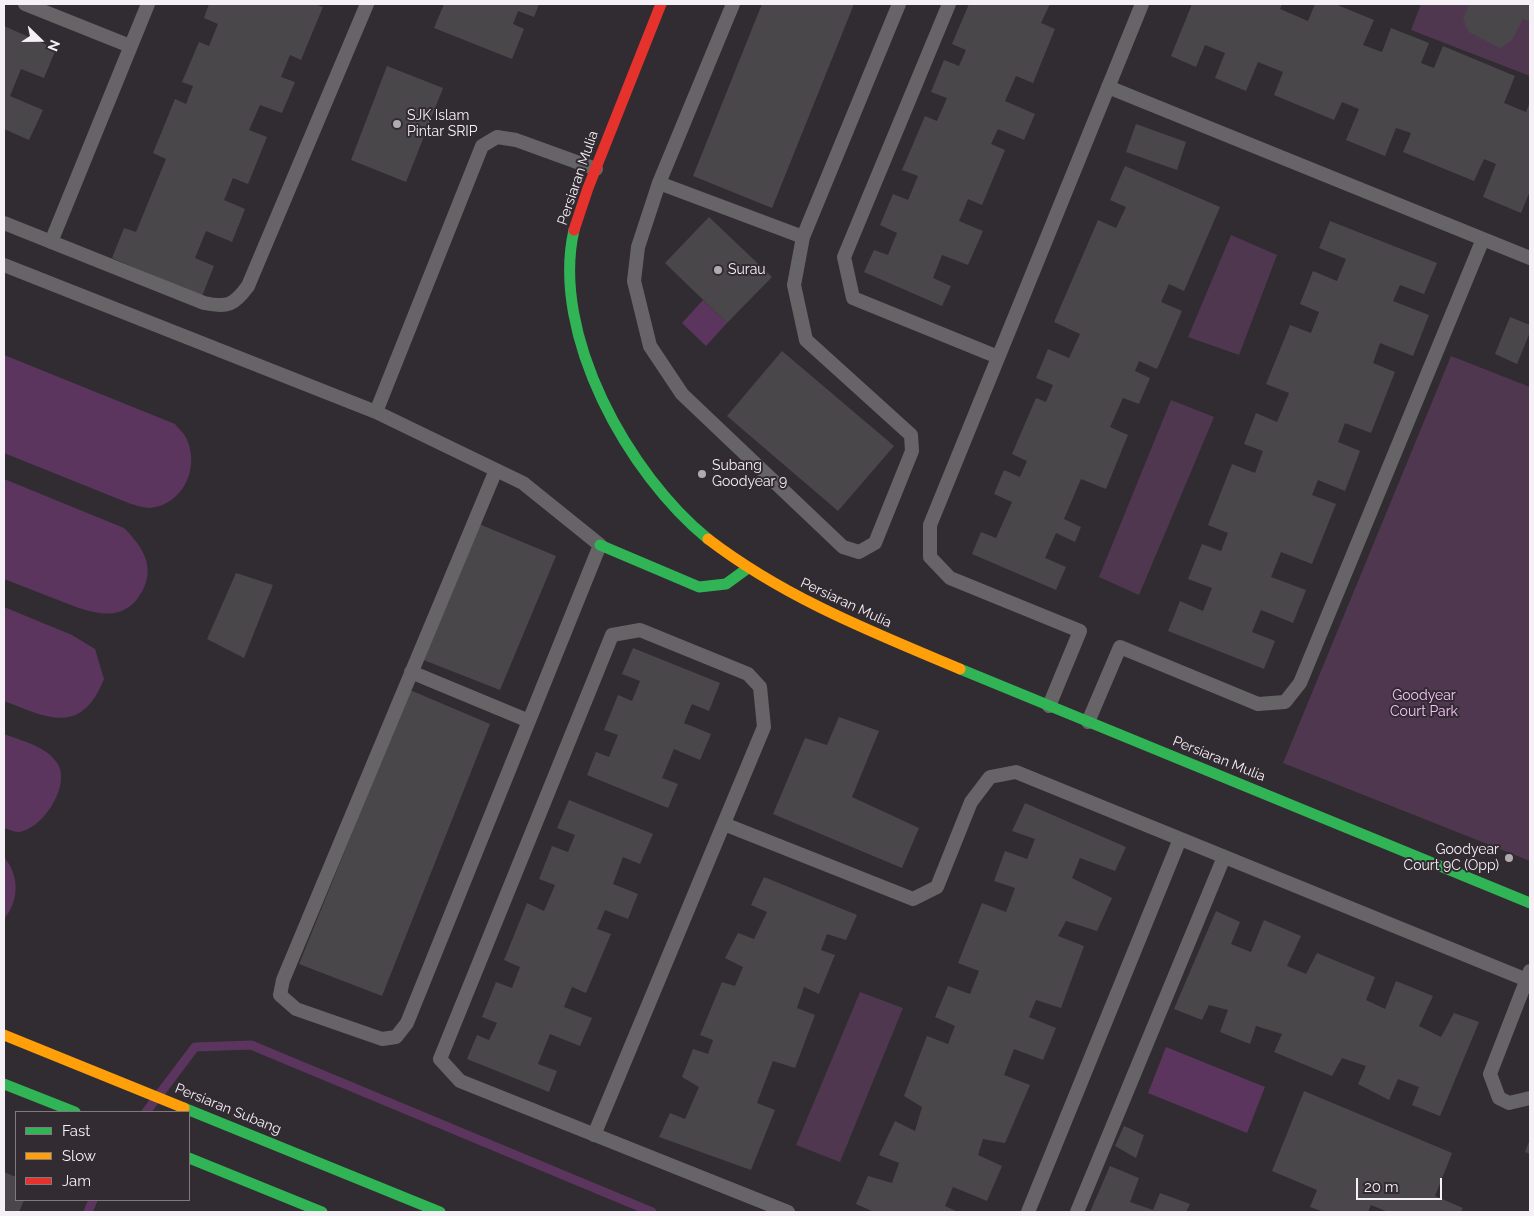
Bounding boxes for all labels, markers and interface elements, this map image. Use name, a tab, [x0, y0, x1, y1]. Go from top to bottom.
north arrow	[15, 15, 65, 65]
text: N	[44, 38, 63, 54]
place label: SJK Islam Pintar SRIP	[407, 108, 477, 140]
marker: SJK Islam Pintar SRIP	[391, 118, 403, 130]
street label: Persiaran Mulia	[554, 129, 602, 227]
place label: Surau	[728, 262, 766, 278]
marker: Surau	[712, 264, 724, 276]
place label: Subang Goodyear 9	[712, 458, 787, 491]
marker: Subang Goodyear 9	[696, 468, 708, 480]
street label: Persiaran Mulia	[798, 575, 894, 631]
park label: Goodyear Court Park	[1390, 688, 1458, 720]
street label: Persiaran Mulia	[1170, 733, 1268, 785]
place label: Goodyear Court 9C (Opp)	[1404, 842, 1499, 874]
marker: Goodyear Court 9C (Opp)	[1503, 852, 1515, 864]
street label: Persiaran Subang	[172, 1080, 284, 1138]
legend	[15, 1111, 190, 1201]
text: Fast	[62, 1122, 90, 1140]
text: Slow	[62, 1147, 96, 1165]
scale bar	[1359, 1168, 1445, 1200]
text: Jam	[62, 1172, 91, 1190]
text: 20 m	[1364, 1178, 1399, 1196]

